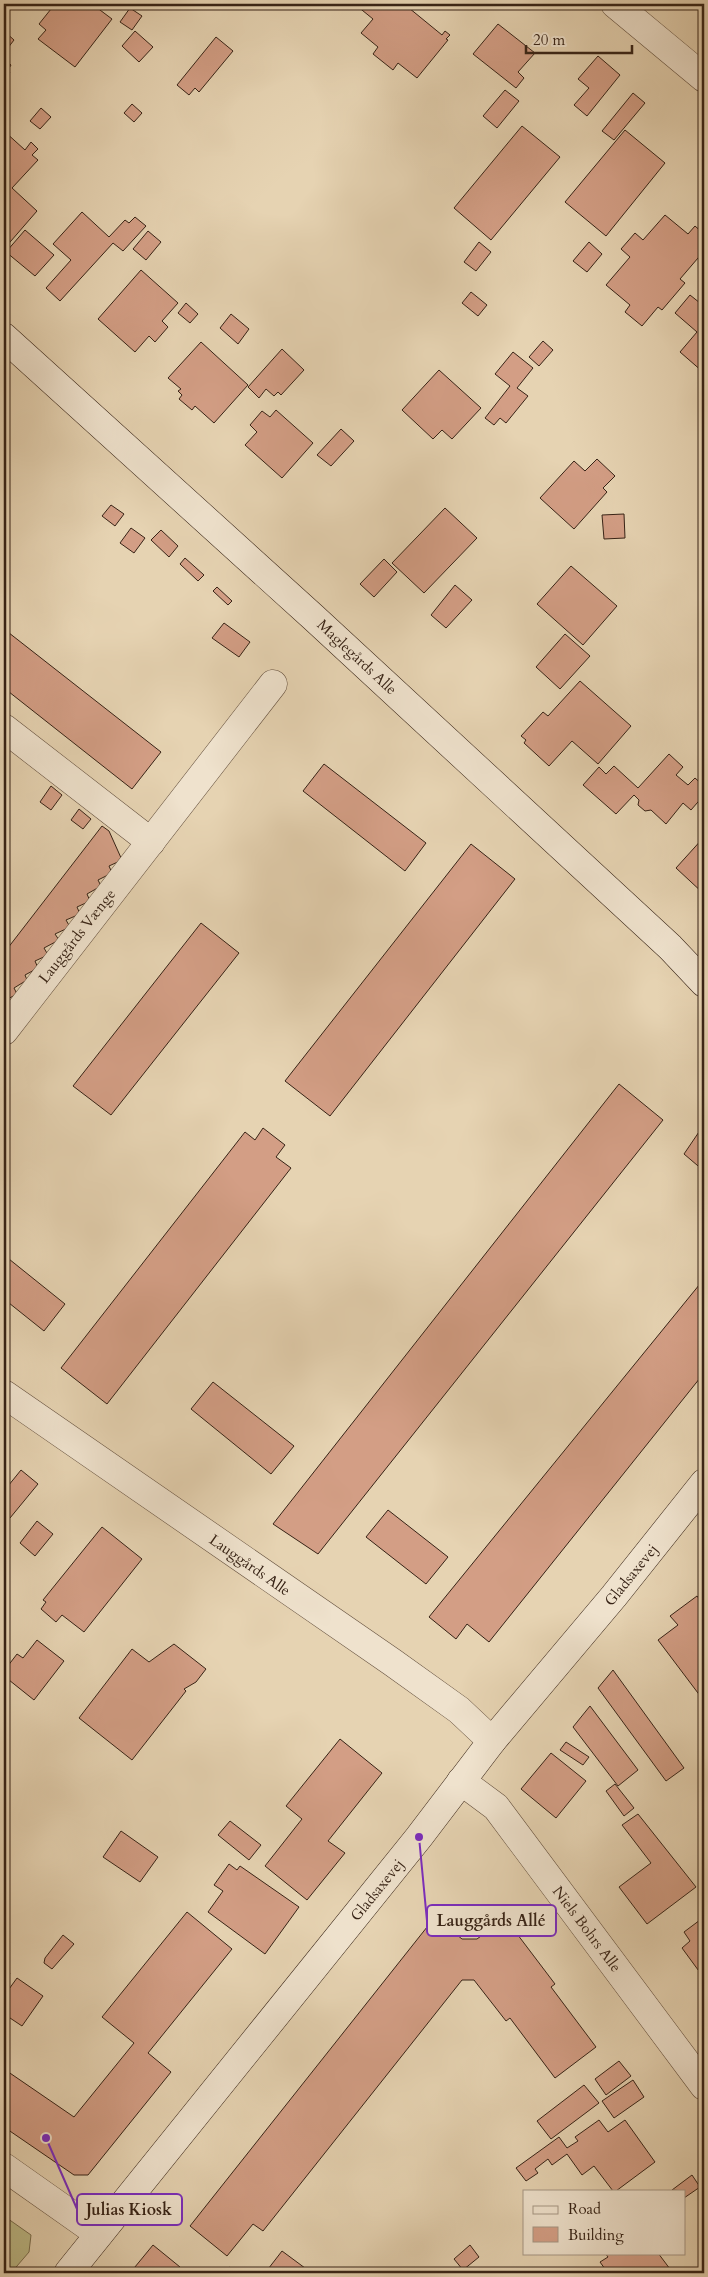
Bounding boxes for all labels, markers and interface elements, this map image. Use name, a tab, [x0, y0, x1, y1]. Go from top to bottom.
scale bar	[526, 22, 632, 54]
text: 20 m	[533, 30, 565, 50]
street label: Maglegårds Alle	[313, 615, 401, 699]
street label: Lauggårds Vænge	[34, 885, 120, 987]
street label: Lauggårds Alle	[205, 1530, 295, 1600]
street label: Gladsaxevej	[600, 1540, 662, 1610]
street label: Gladsaxevej	[346, 1855, 408, 1925]
street label: Niels Bohrs Alle	[548, 1882, 626, 1976]
callout: Lauggårds Allé	[427, 1905, 556, 1936]
text: Lauggårds Allé	[436, 1910, 546, 1932]
legend	[523, 2190, 686, 2254]
callout: Julias Kiosk	[77, 2194, 182, 2225]
text: Julias Kiosk	[84, 2199, 172, 2221]
text: Road	[568, 2199, 601, 2219]
text: Building	[568, 2225, 624, 2245]

